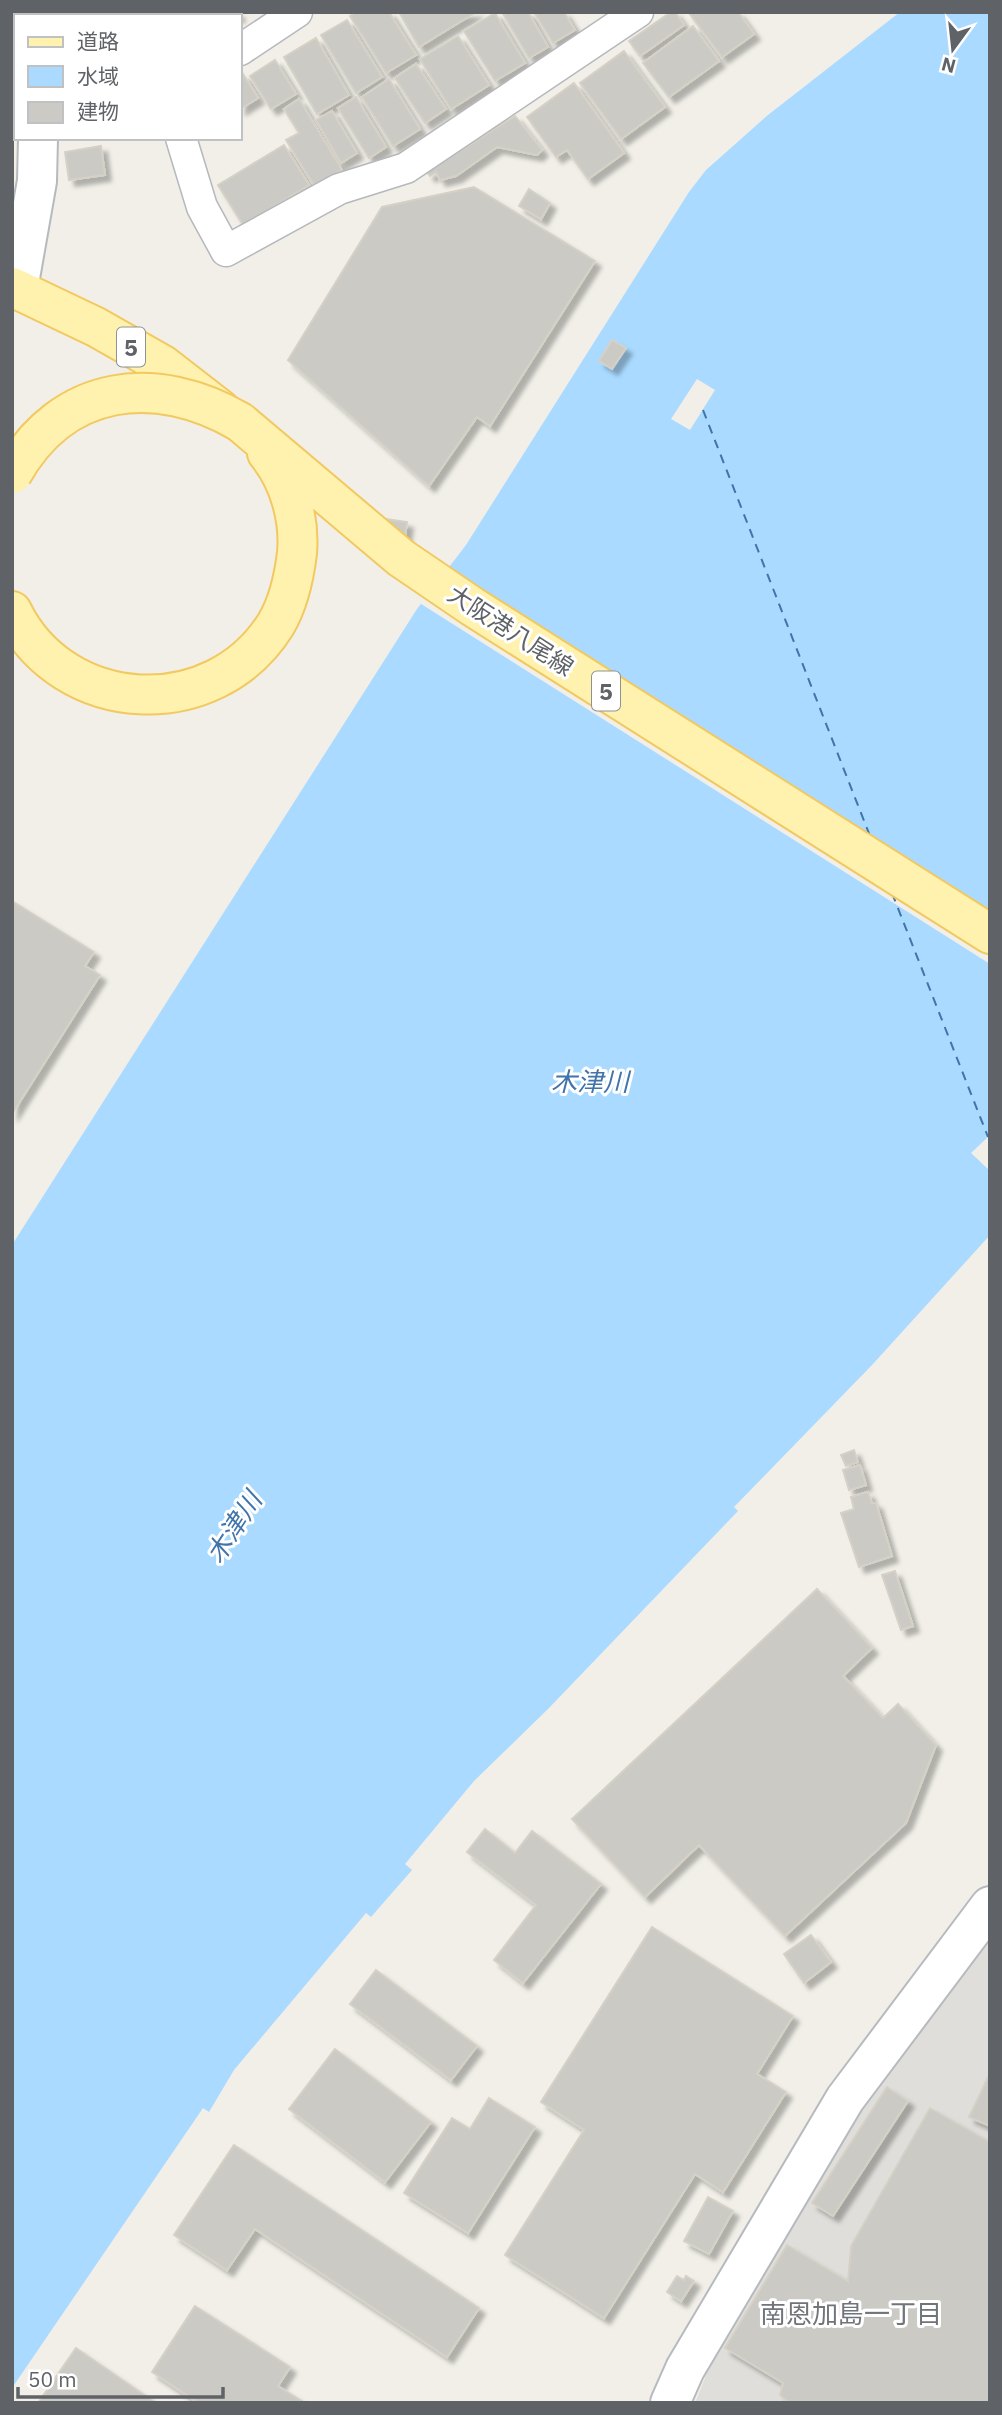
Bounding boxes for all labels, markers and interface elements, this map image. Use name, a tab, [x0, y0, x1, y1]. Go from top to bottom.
legend	[14, 14, 242, 140]
north arrow	[918, 14, 988, 84]
text: 道路	[77, 27, 119, 55]
text: N	[939, 52, 958, 79]
text: 水域	[77, 62, 119, 90]
text: 建物	[77, 97, 119, 125]
road number: 5	[117, 328, 145, 366]
street label: 大阪港八尾線	[442, 577, 580, 683]
road number: 5	[592, 671, 620, 710]
water label: 木津川	[551, 1064, 632, 1098]
water label: 木津川	[197, 1483, 270, 1569]
district label: 南恩加島一丁目	[760, 2296, 942, 2330]
scale bar	[18, 2356, 222, 2400]
text: 50 m	[28, 2365, 77, 2393]

